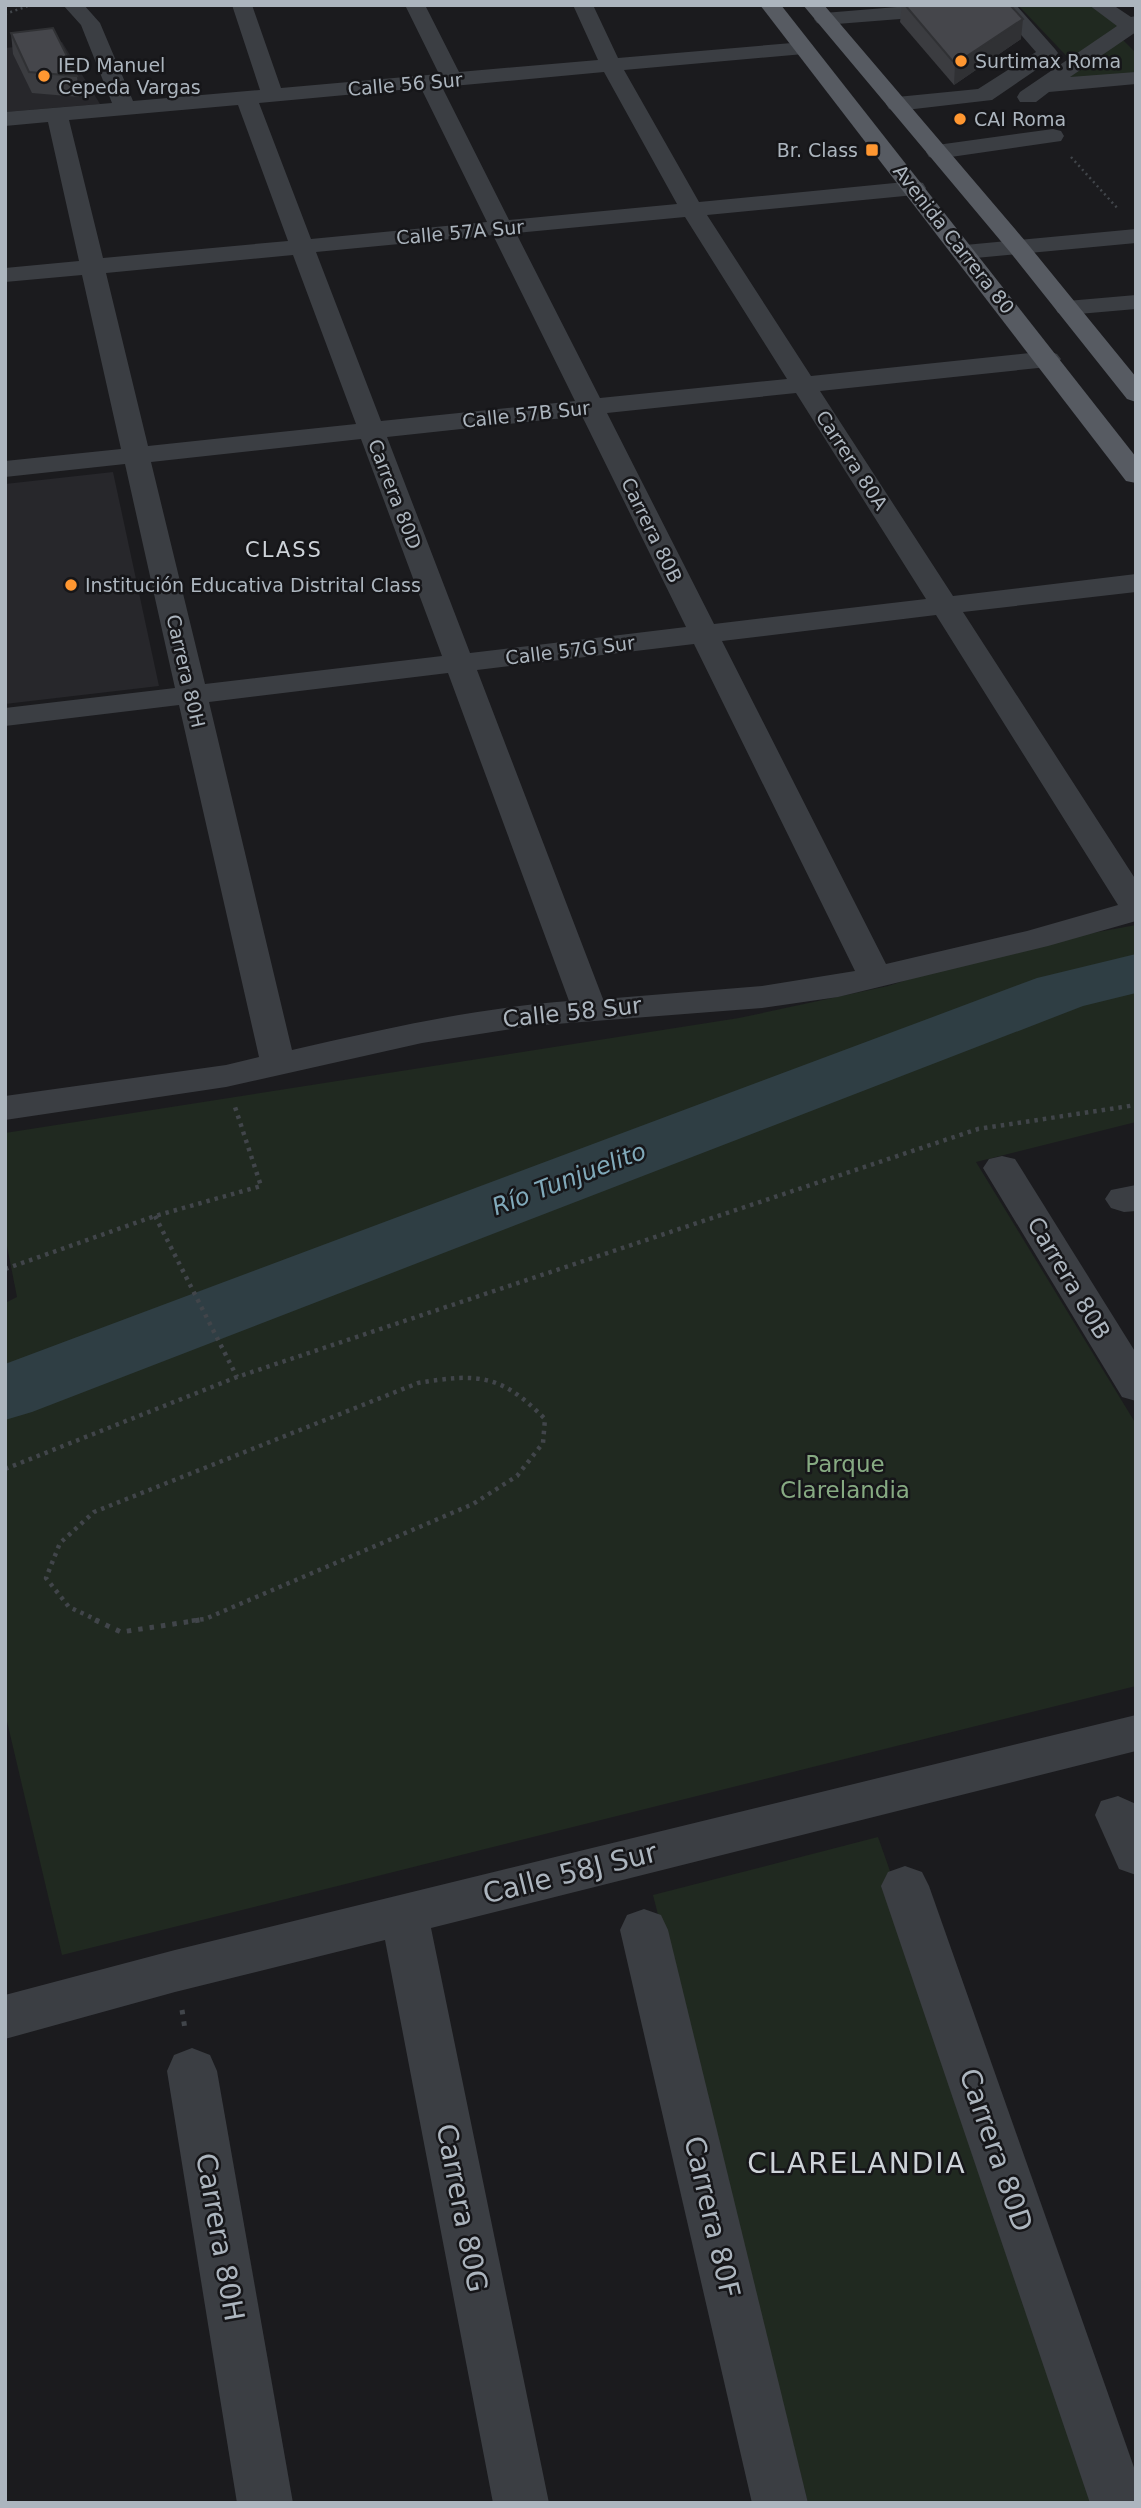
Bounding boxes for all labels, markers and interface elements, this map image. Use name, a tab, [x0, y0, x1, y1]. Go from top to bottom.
place label: Surtimax Roma	[975, 50, 1121, 72]
marker: Surtimax Roma	[953, 53, 969, 69]
place label: IED Manuel Cepeda Vargas	[58, 54, 201, 98]
marker: IED Manuel Cepeda Vargas	[36, 68, 52, 84]
street label: Calle 56 Sur	[347, 68, 464, 100]
place label: CAI Roma	[974, 108, 1066, 130]
marker: CAI Roma	[952, 111, 968, 127]
place label: Br. Class	[777, 139, 858, 161]
marker: Br. Class	[864, 142, 880, 158]
street label: Avenida Carrera 80	[889, 160, 1019, 318]
street label: Calle 57A Sur	[395, 215, 525, 249]
street label: Calle 57B Sur	[461, 396, 591, 432]
street label: Carrera 80A	[812, 406, 892, 514]
street label: Carrera 80D	[364, 436, 426, 552]
street label: Carrera 80B	[617, 474, 687, 586]
district label: CLASS	[245, 538, 323, 562]
place label: Institución Educativa Distrital Class	[85, 574, 421, 596]
marker: Institución Educativa Distrital Class	[63, 577, 79, 593]
street label: Carrera 80H	[162, 612, 210, 730]
street label: Calle 57G Sur	[504, 631, 636, 669]
street label: Calle 58 Sur	[501, 992, 643, 1032]
water label: Río Tunjuelito	[488, 1137, 650, 1221]
street label: Carrera 80B	[1022, 1212, 1116, 1344]
park label: Parque Clarelandia	[780, 1451, 910, 1503]
street label: Calle 58J Sur	[480, 1835, 661, 1911]
street label: Carrera 80D	[953, 2064, 1039, 2236]
street label: Carrera 80G	[430, 2121, 494, 2295]
street label: Carrera 80F	[677, 2133, 747, 2301]
district label: CLARELANDIA	[747, 2147, 967, 2180]
street label: Carrera 80H	[189, 2150, 251, 2324]

